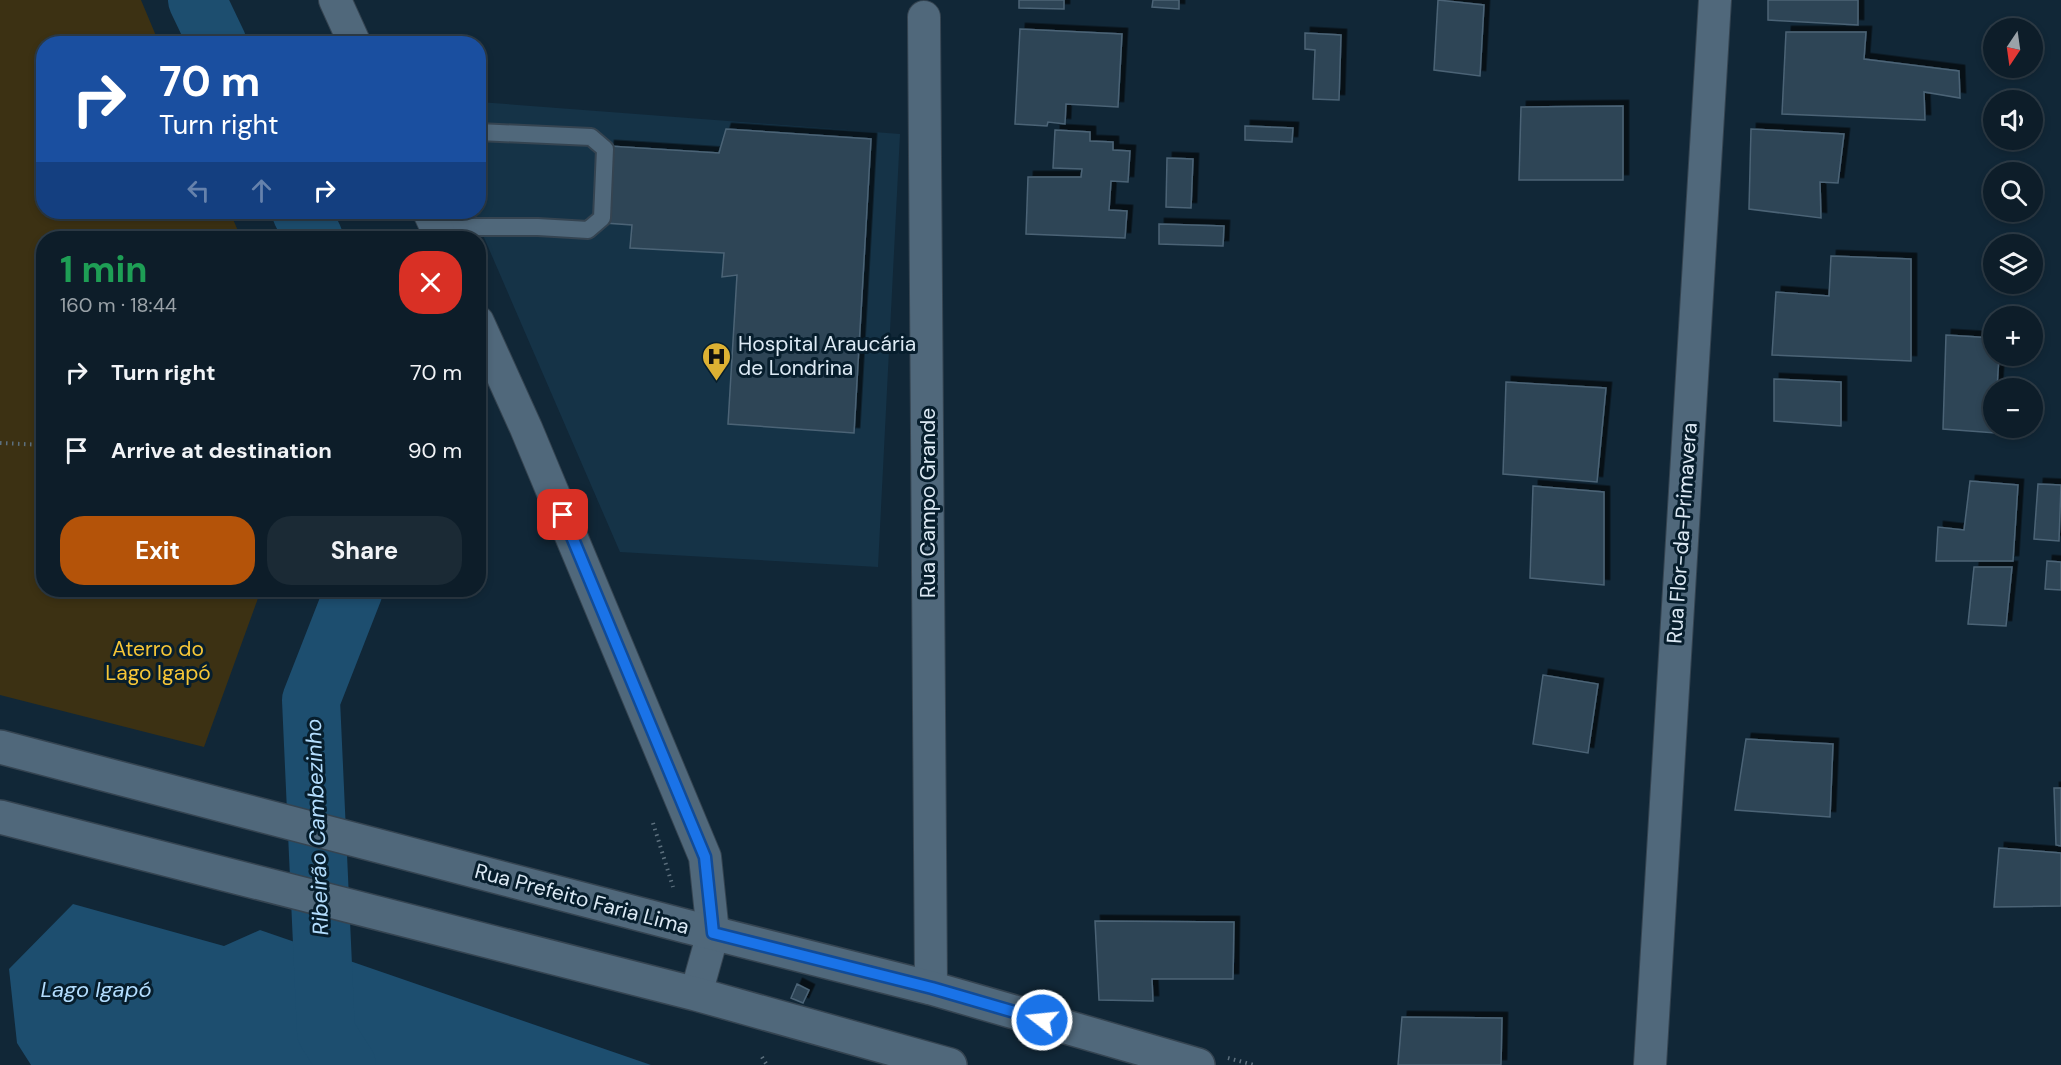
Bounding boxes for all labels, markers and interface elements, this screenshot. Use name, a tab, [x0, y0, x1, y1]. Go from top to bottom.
north arrow	[1983, 18, 2043, 78]
map controls	[1983, 18, 2043, 438]
text: 70 m	[159, 54, 260, 109]
icon: right	[60, 60, 138, 138]
button: sound	[1983, 90, 2043, 150]
text: Turn right	[159, 107, 279, 142]
button: search	[1983, 162, 2043, 222]
icon: left	[182, 174, 215, 207]
icon: ahead	[245, 174, 278, 207]
icon: right	[308, 174, 341, 207]
button: layers	[1983, 234, 2043, 294]
text: 1 min	[60, 246, 148, 293]
button: close	[399, 251, 462, 314]
text: 160 m · 18:44	[60, 292, 177, 318]
button: +	[1983, 306, 2043, 366]
place label: Hospital Araucária de Londrina	[738, 330, 916, 382]
hospital icon: Hospital Araucária de Londrina	[701, 340, 733, 382]
icon: right	[60, 356, 93, 389]
text: Turn right	[111, 358, 216, 387]
text: 70 m	[410, 358, 462, 387]
button: −	[1983, 378, 2043, 438]
street label: Rua Campo Grande	[914, 408, 942, 598]
street label: Rua Flor-da-Primavera	[1660, 422, 1704, 644]
icon: arrive	[60, 434, 93, 467]
text: Arrive at destination	[111, 436, 332, 465]
text: 90 m	[408, 436, 462, 465]
pin	[537, 489, 588, 540]
icon: arrive	[546, 498, 579, 531]
button: Exit	[60, 516, 255, 585]
button: Share	[267, 516, 462, 585]
park label: Aterro do Lago Igapó	[105, 635, 211, 687]
water label: Ribeirão Cambezinho	[299, 718, 335, 936]
street label: Rua Prefeito Faria Lima	[472, 857, 692, 941]
water label: Lago Igapó	[40, 975, 152, 1004]
position arrow	[1010, 988, 1074, 1052]

